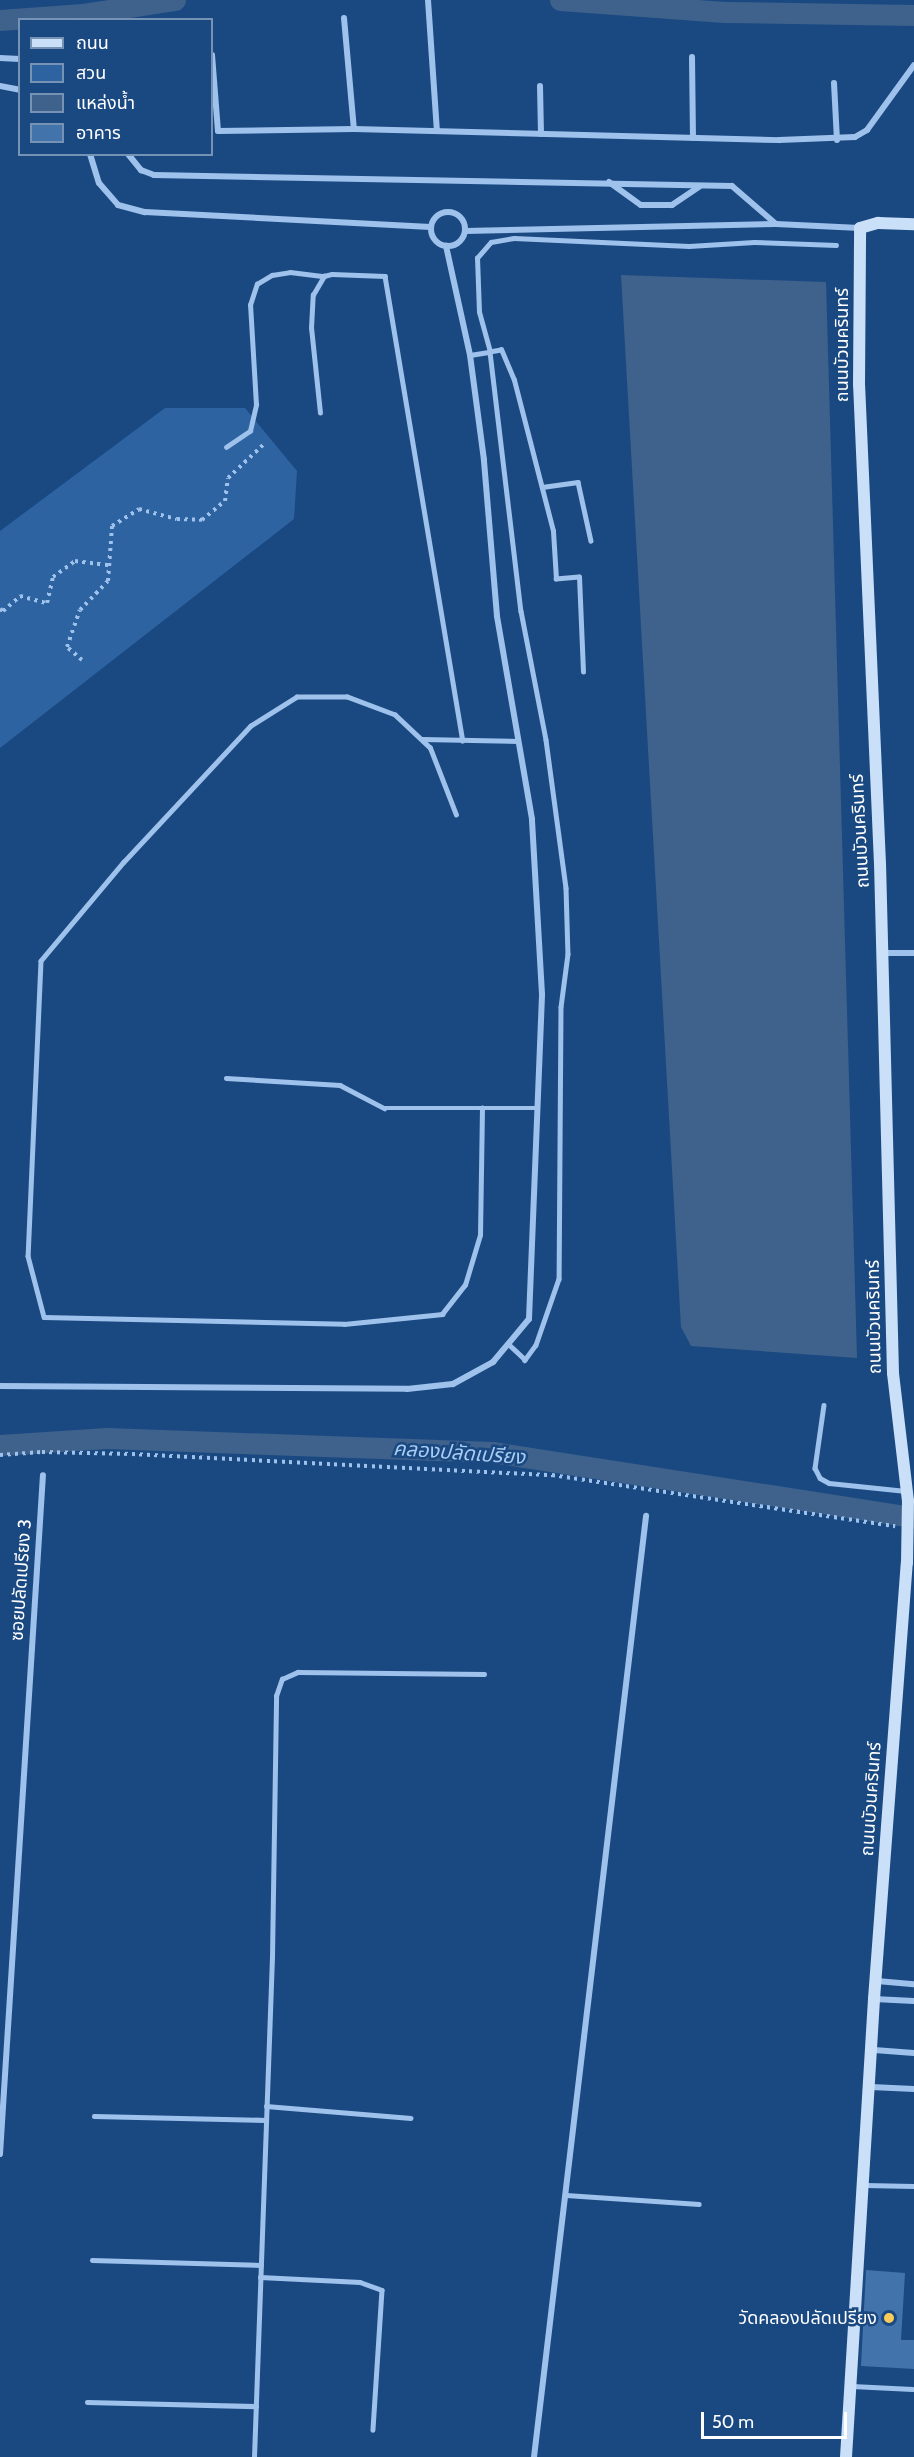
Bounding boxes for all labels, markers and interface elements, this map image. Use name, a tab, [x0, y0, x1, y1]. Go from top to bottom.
legend	[18, 18, 213, 156]
text: ถนน	[76, 32, 109, 54]
text: สวน	[76, 62, 106, 84]
text: แหล่งน้ำ	[76, 92, 135, 114]
text: อาคาร	[76, 122, 121, 144]
street label: ถนนบัวนครินทร์	[831, 288, 853, 402]
street label: ถนนบัวนครินทร์	[846, 773, 874, 889]
street label: ถนนบัวนครินทร์	[862, 1260, 886, 1374]
water label: คลองปลัดเปรียง	[392, 1436, 526, 1470]
street label: ซอยปลัดเปรียง 3	[6, 1518, 36, 1642]
street label: ถนนบัวนครินทร์	[856, 1741, 886, 1857]
place label: วัดคลองปลัดเปรียง	[738, 2307, 877, 2329]
marker: วัดคลองปลัดเปรียง	[882, 2311, 896, 2325]
scale bar	[704, 2400, 850, 2438]
text: 50 m	[712, 2411, 754, 2433]

